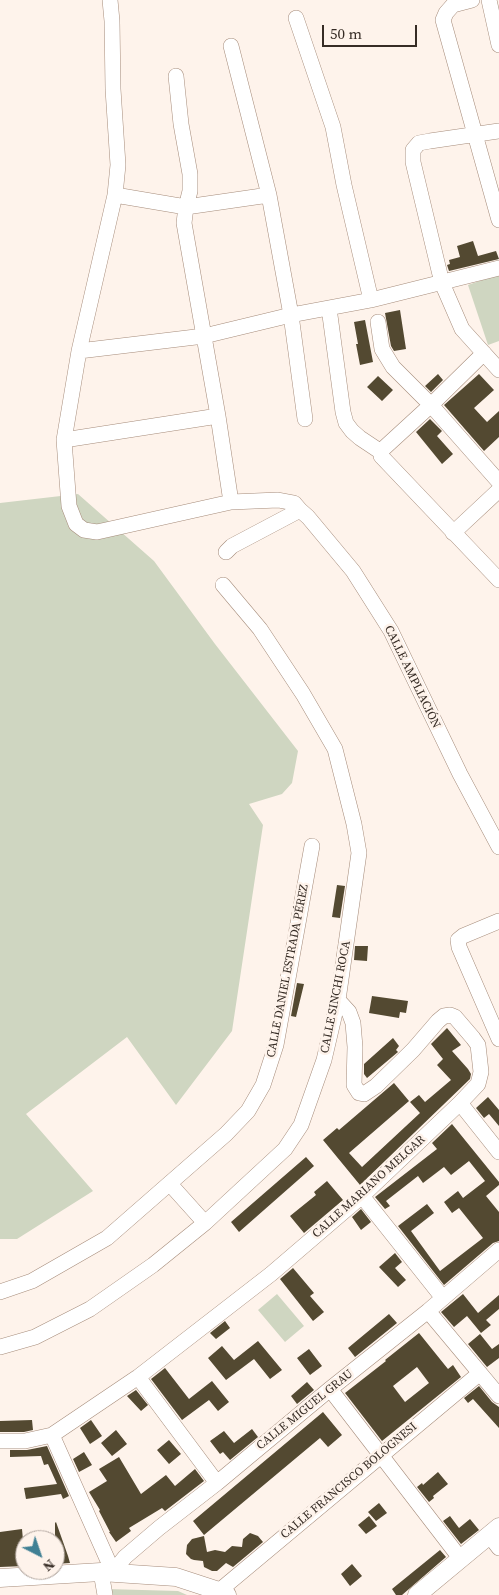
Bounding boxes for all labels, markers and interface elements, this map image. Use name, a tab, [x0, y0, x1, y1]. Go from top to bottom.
scale bar	[324, 15, 419, 47]
text: 50 m	[330, 23, 362, 44]
street label: CALLE AMPLIACIÓN	[381, 623, 443, 731]
street label: CALLE DANIEL ESTRADA PÉREZ	[264, 883, 312, 1059]
street label: CALLE SINCHI ROCA	[318, 940, 354, 1054]
street label: CALLE MARIANO MELGAR	[310, 1133, 428, 1241]
street label: CALLE MIGUEL GRAU	[254, 1367, 356, 1453]
street label: CALLE FRANCISCO BOLOGNESI	[278, 1420, 420, 1542]
north arrow	[15, 1530, 65, 1580]
text: N	[39, 1555, 60, 1576]

